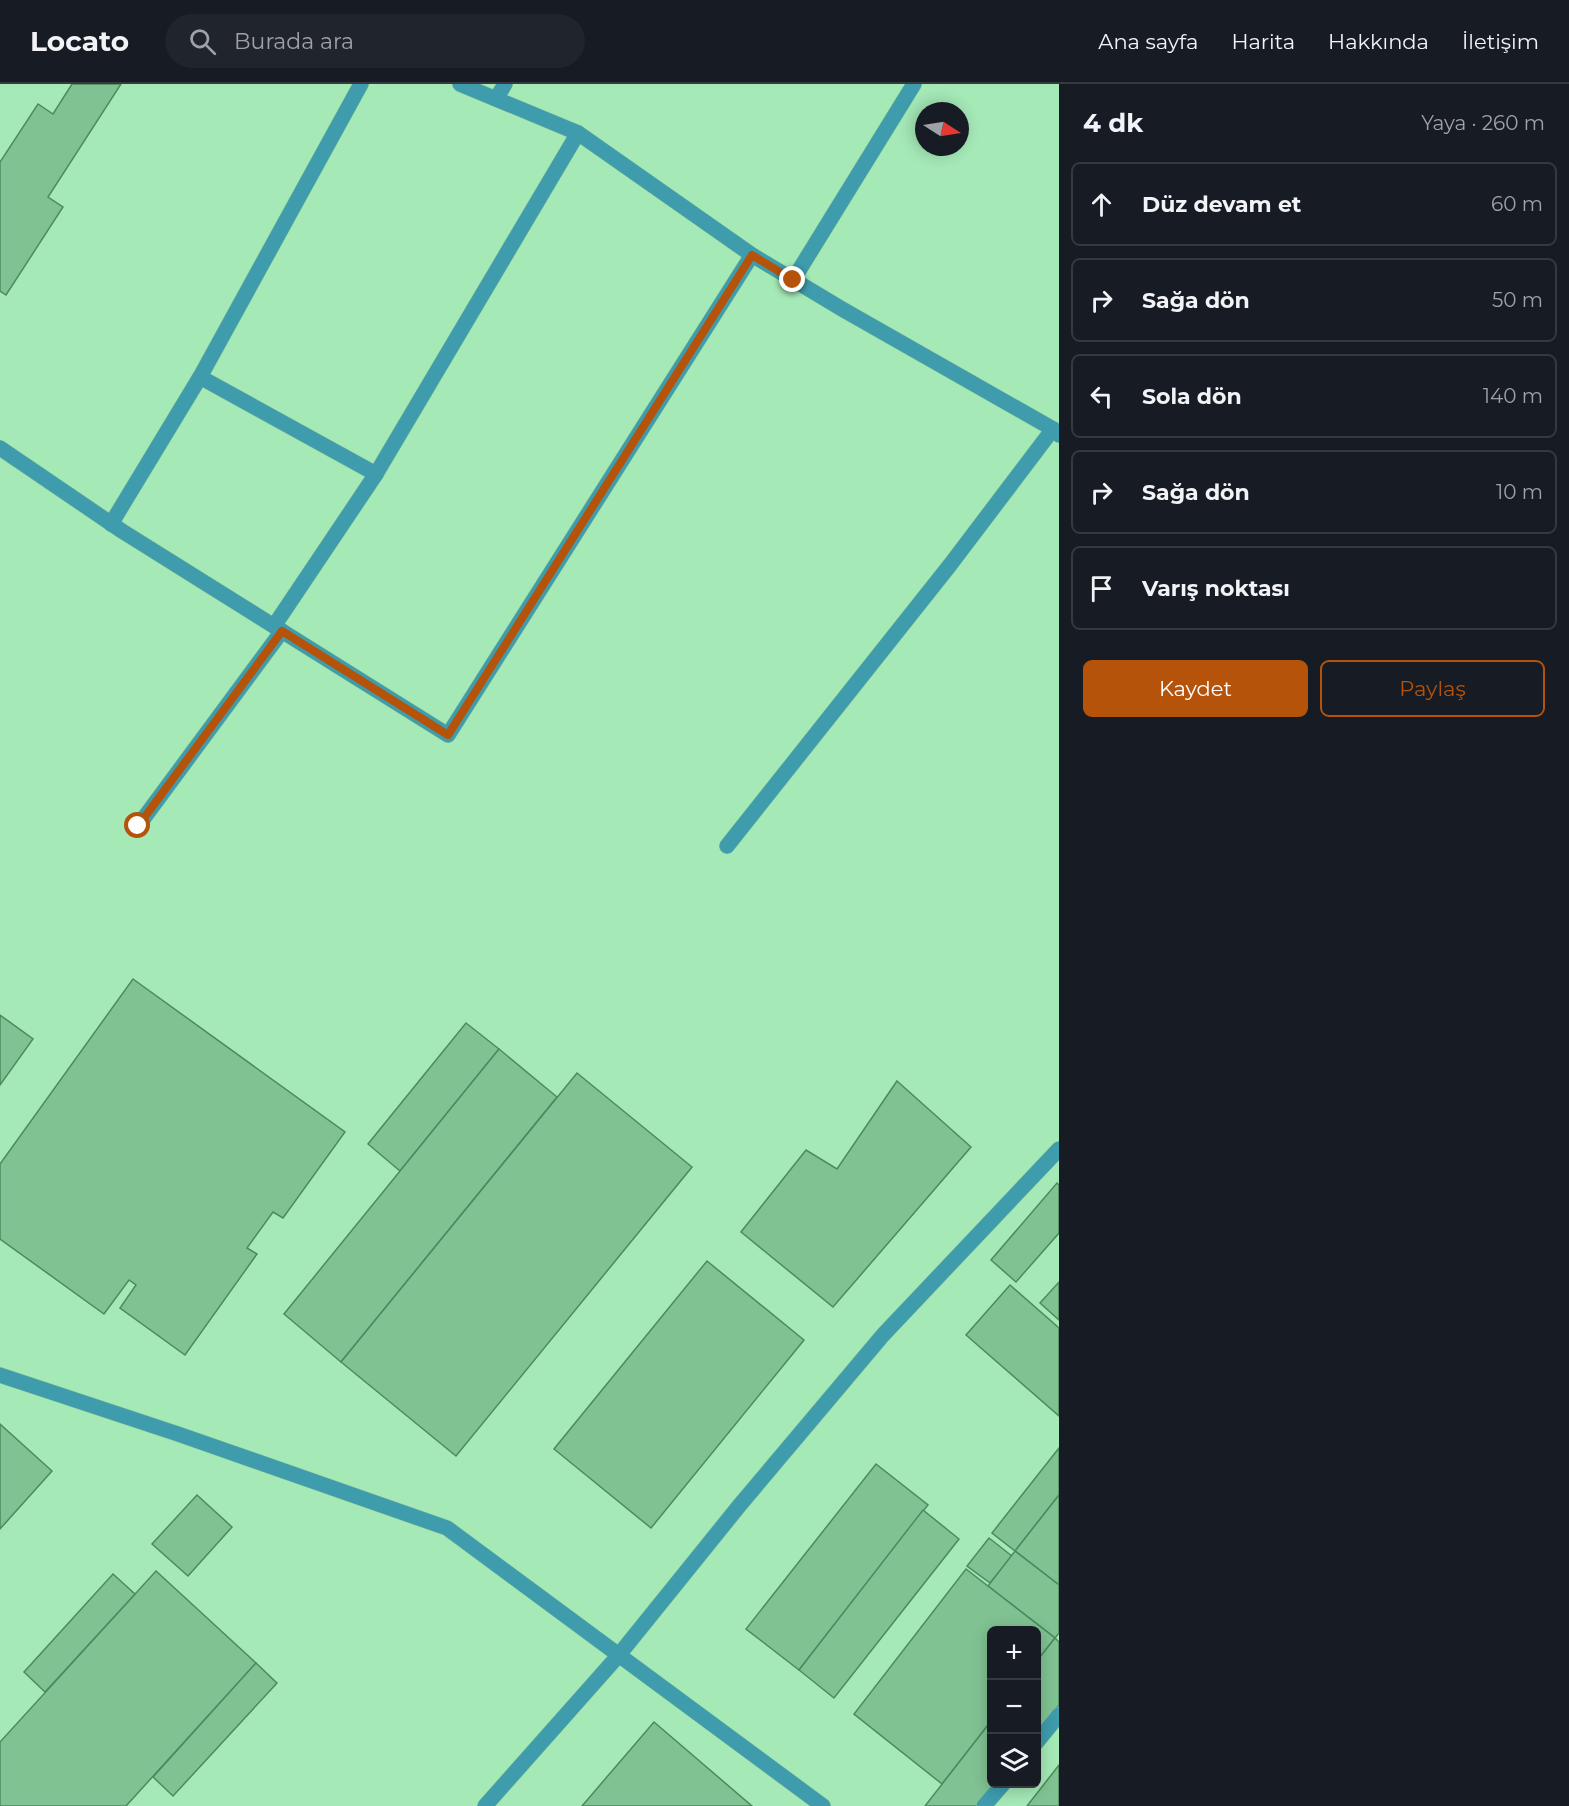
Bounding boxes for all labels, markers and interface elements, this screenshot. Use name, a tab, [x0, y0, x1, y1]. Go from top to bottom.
search box	[165, 14, 585, 68]
text: Locato	[30, 24, 129, 58]
icon: search	[186, 25, 219, 58]
text: Burada ara	[234, 28, 354, 55]
text: Ana sayfa	[1098, 29, 1198, 54]
text: Harita	[1231, 29, 1295, 54]
text: Hakkında	[1328, 29, 1429, 54]
text: İletişim	[1462, 29, 1539, 54]
north arrow	[915, 102, 969, 156]
text: 4 dk	[1083, 107, 1143, 139]
text: Yaya · 260 m	[1421, 111, 1545, 135]
icon: ahead	[1085, 188, 1118, 221]
text: Düz devam et	[1142, 191, 1301, 218]
text: 60 m	[1491, 192, 1543, 216]
route end	[779, 266, 805, 292]
icon: right	[1085, 284, 1118, 317]
text: Sağa dön	[1142, 287, 1250, 314]
text: 50 m	[1492, 288, 1543, 312]
icon: left	[1085, 380, 1118, 413]
text: Sola dön	[1142, 383, 1242, 410]
text: 140 m	[1483, 384, 1543, 408]
icon: right	[1085, 476, 1118, 509]
text: Sağa dön	[1142, 479, 1250, 506]
text: 10 m	[1496, 480, 1543, 504]
icon: arrive	[1085, 572, 1118, 605]
text: Varış noktası	[1142, 575, 1290, 602]
button: Kaydet	[1083, 660, 1308, 717]
button: Paylaş	[1320, 660, 1545, 717]
route start	[124, 812, 150, 838]
map controls	[987, 1626, 1041, 1788]
button: +	[987, 1626, 1041, 1680]
button: −	[987, 1680, 1041, 1734]
button: layers	[987, 1734, 1041, 1788]

